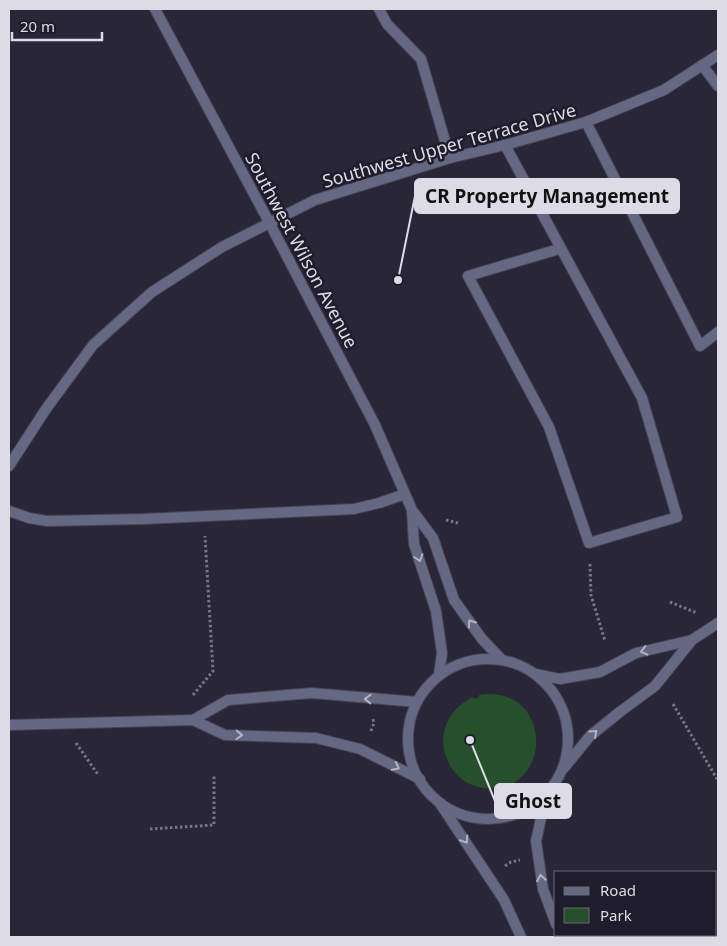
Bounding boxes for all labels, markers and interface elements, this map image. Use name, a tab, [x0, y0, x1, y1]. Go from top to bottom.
scale bar	[12, 10, 102, 42]
text: 20 m	[20, 16, 55, 36]
street label: Southwest Upper Terrace Drive	[319, 97, 579, 193]
street label: Southwest Wilson Avenue	[240, 148, 364, 352]
callout: CR Property Management	[415, 179, 679, 213]
text: CR Property Management	[425, 183, 669, 209]
one-way arrow	[413, 553, 423, 562]
one-way arrow	[468, 619, 477, 629]
one-way arrow	[640, 645, 649, 656]
one-way arrow	[364, 693, 372, 704]
one-way arrow	[236, 730, 243, 740]
one-way arrow	[589, 730, 598, 739]
one-way arrow	[391, 761, 400, 771]
callout: Ghost	[495, 784, 571, 818]
text: Ghost	[505, 788, 561, 814]
one-way arrow	[459, 834, 468, 843]
legend	[554, 871, 717, 936]
one-way arrow	[537, 873, 547, 882]
text: Road	[600, 880, 636, 900]
text: Park	[600, 905, 632, 925]

